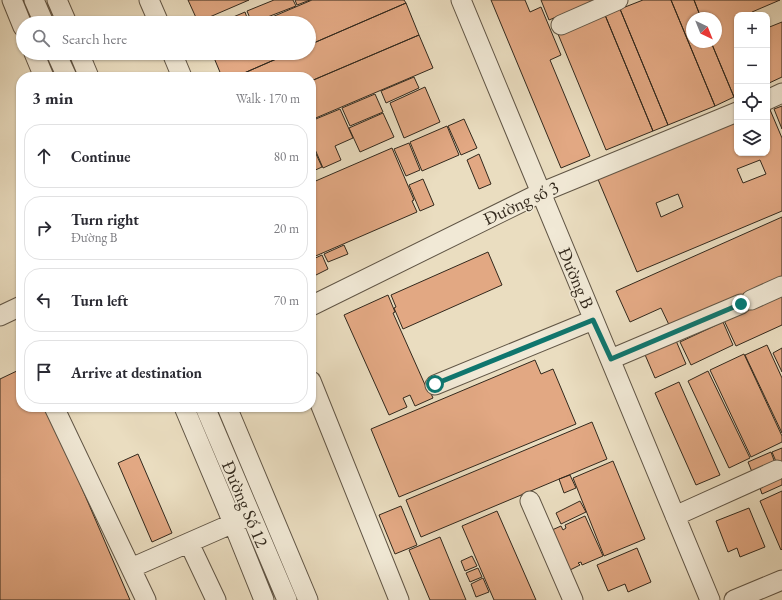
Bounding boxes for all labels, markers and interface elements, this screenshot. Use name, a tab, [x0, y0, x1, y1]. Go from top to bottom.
north arrow	[686, 12, 722, 48]
map controls	[734, 12, 770, 156]
button: +	[734, 12, 770, 48]
search box	[16, 16, 316, 60]
icon: search	[30, 27, 52, 49]
text: Search here	[62, 29, 127, 48]
button: −	[734, 48, 770, 84]
button: locate	[734, 84, 770, 120]
text: 3 min	[32, 87, 73, 109]
text: Walk · 170 m	[236, 90, 300, 107]
button: layers	[734, 120, 770, 156]
icon: ahead	[33, 145, 55, 167]
text: Continue	[71, 147, 131, 166]
text: 80 m	[274, 148, 299, 165]
street label: Đường số 3	[479, 175, 562, 230]
text: Turn right	[71, 210, 139, 229]
icon: right	[33, 217, 55, 239]
text: 20 m	[274, 220, 299, 237]
text: Đường B	[71, 229, 117, 246]
street label: Đường B	[553, 244, 600, 312]
icon: left	[33, 289, 55, 311]
text: Turn left	[71, 291, 128, 310]
text: 70 m	[274, 292, 299, 309]
route end	[732, 295, 750, 313]
icon: arrive	[33, 361, 55, 383]
text: Arrive at destination	[71, 363, 202, 382]
route start	[426, 375, 444, 393]
street label: Đường Số 12	[217, 457, 274, 551]

